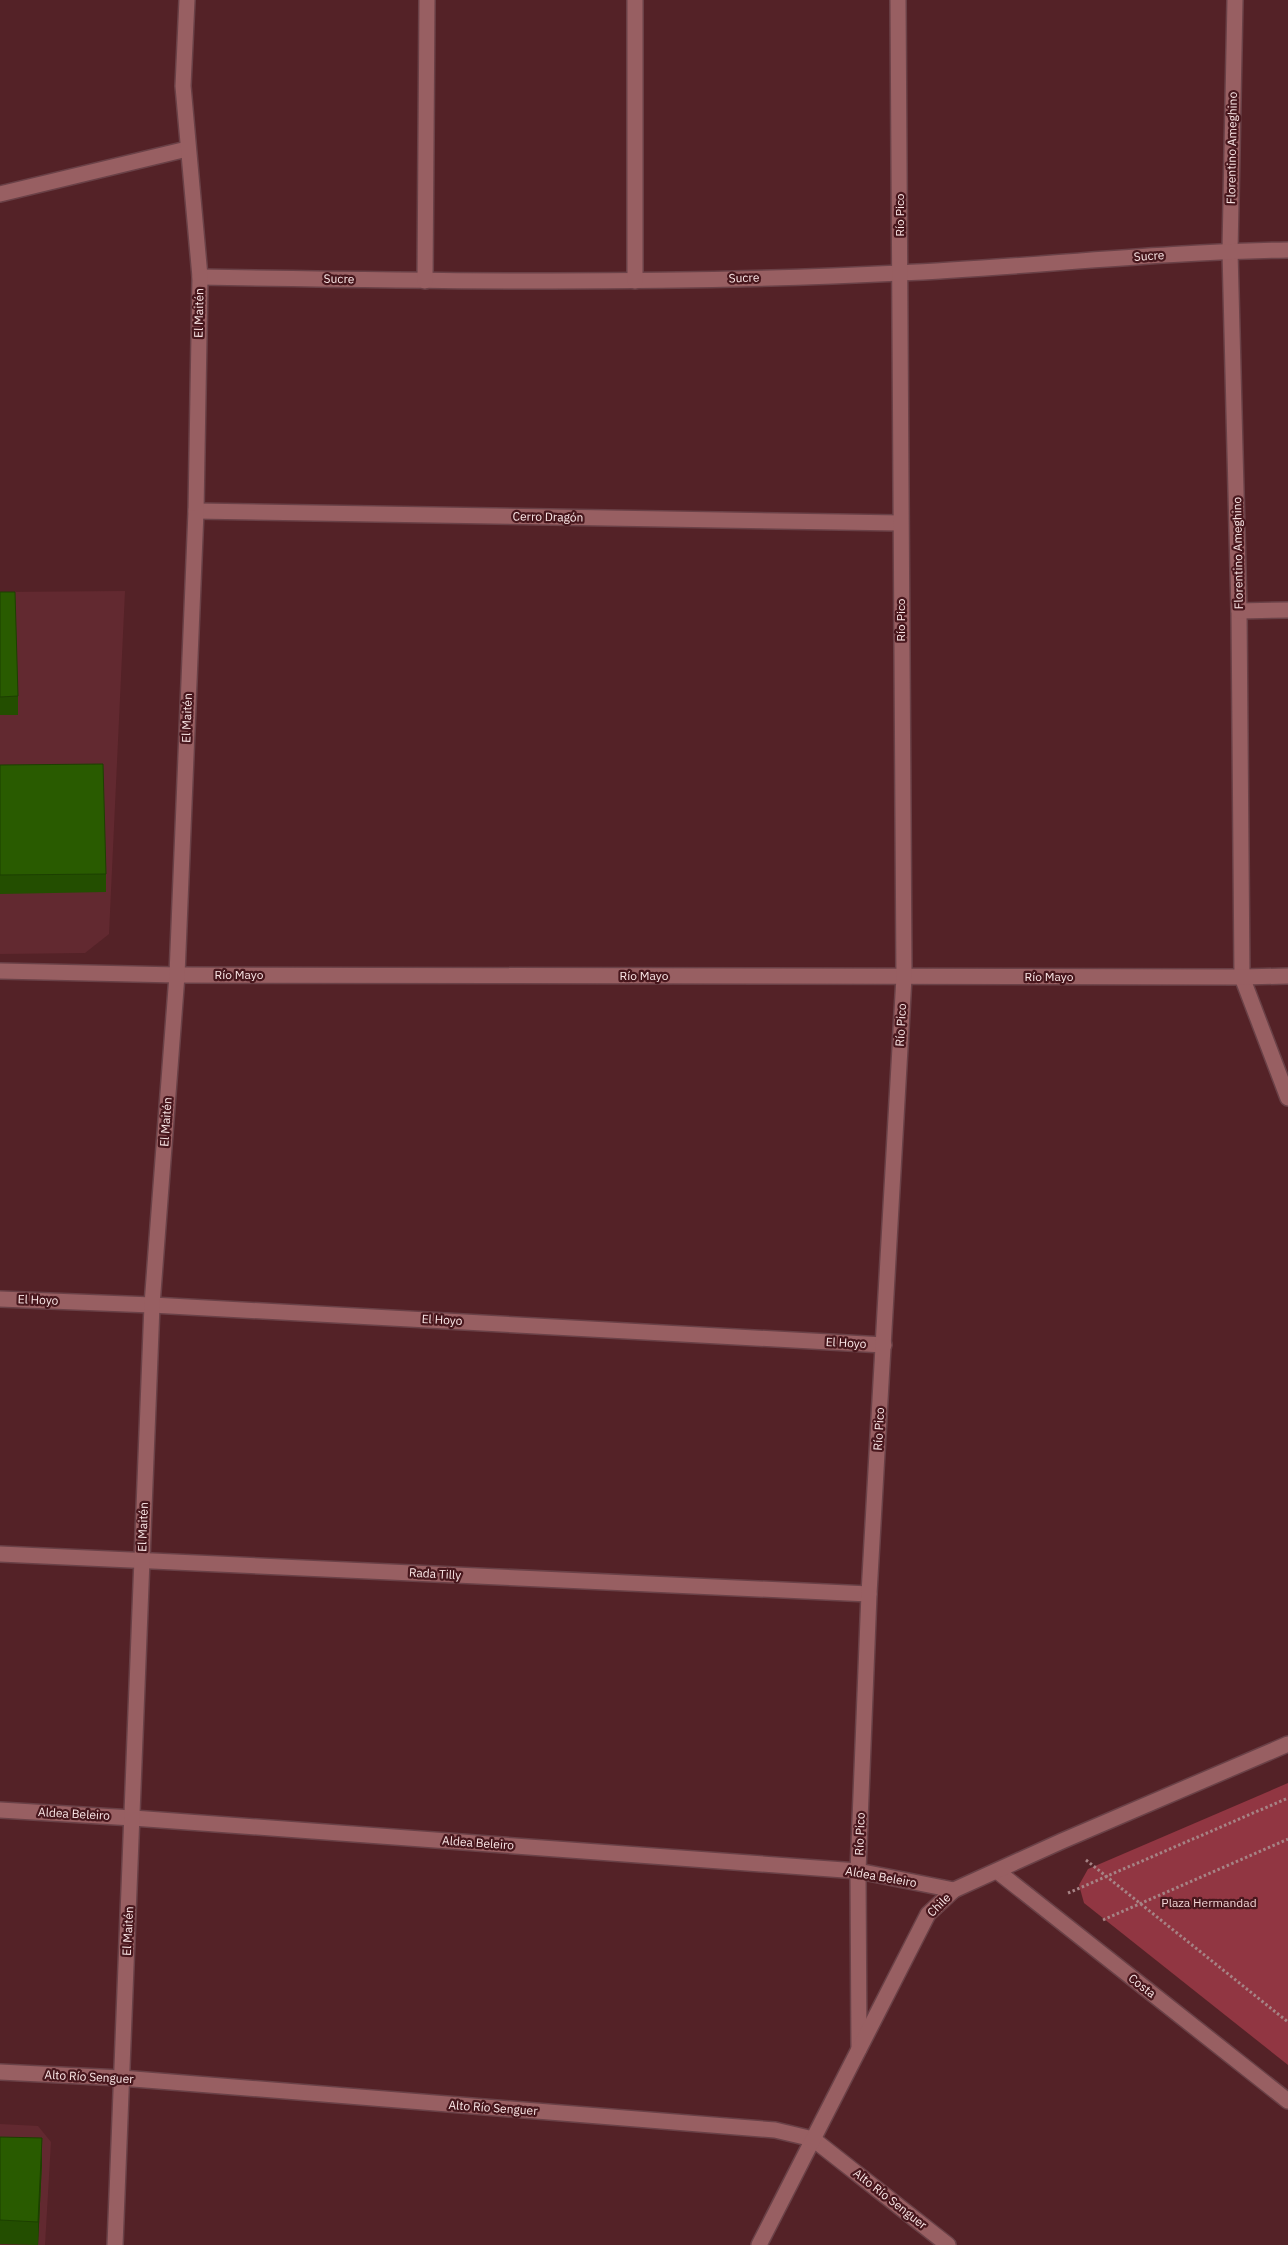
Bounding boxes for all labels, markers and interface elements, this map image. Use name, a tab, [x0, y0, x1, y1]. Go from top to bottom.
street label: Florentino Ameghino	[1223, 91, 1240, 204]
street label: Río Pico	[892, 193, 907, 237]
street label: Sucre	[1133, 247, 1165, 264]
street label: Sucre	[728, 269, 760, 286]
street label: Sucre	[323, 271, 355, 286]
street label: El Maitén	[191, 288, 206, 338]
street label: Florentino Ameghino	[1229, 496, 1246, 609]
street label: Cerro Dragón	[512, 508, 584, 525]
street label: Río Pico	[893, 598, 908, 642]
street label: El Maitén	[178, 693, 195, 743]
street label: Río Mayo	[215, 967, 264, 982]
street label: Río Mayo	[620, 968, 669, 983]
street label: Río Mayo	[1025, 969, 1074, 984]
street label: Río Pico	[892, 1003, 909, 1047]
street label: El Maitén	[156, 1097, 175, 1147]
street label: El Hoyo	[17, 1291, 59, 1308]
street label: El Hoyo	[421, 1311, 463, 1328]
street label: El Hoyo	[825, 1334, 867, 1351]
street label: Río Pico	[870, 1407, 887, 1451]
street label: El Maitén	[134, 1502, 151, 1552]
street label: Rada Tilly	[408, 1565, 462, 1582]
street label: Aldea Beleiro	[38, 1804, 111, 1823]
street label: Río Pico	[851, 1812, 868, 1856]
street label: Aldea Beleiro	[442, 1833, 515, 1853]
street label: Aldea Beleiro	[844, 1863, 918, 1890]
street label: Chile	[924, 1889, 954, 1920]
park label: Plaza Hermandad	[1161, 1895, 1257, 1910]
street label: El Maitén	[119, 1906, 136, 1956]
street label: Costa	[1126, 1970, 1159, 2001]
street label: Alto Río Senguer	[44, 2067, 135, 2086]
street label: Alto Río Senguer	[448, 2097, 539, 2118]
street label: Alto Río Senguer	[850, 2165, 931, 2232]

